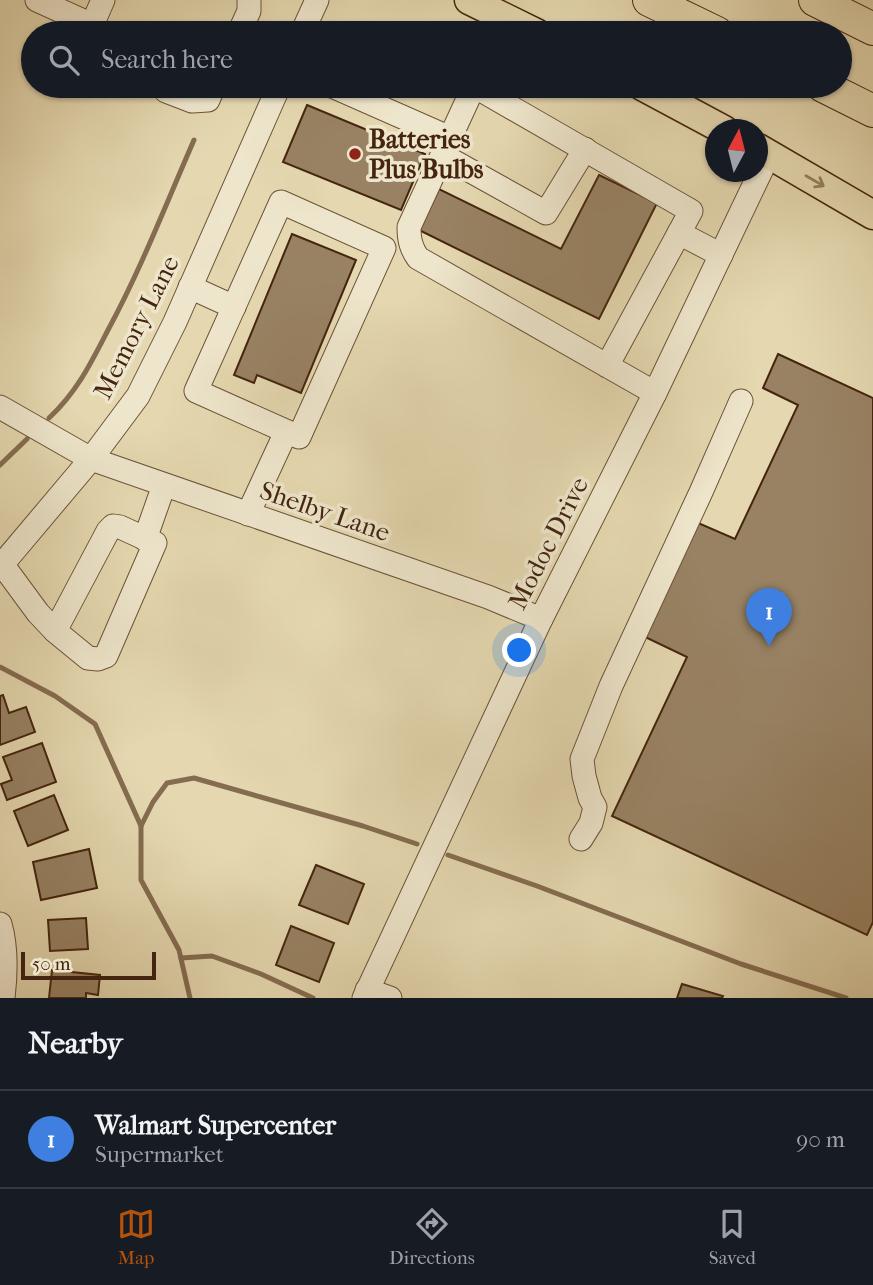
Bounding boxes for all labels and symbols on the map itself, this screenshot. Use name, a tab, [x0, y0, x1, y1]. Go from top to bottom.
north arrow	[705, 119, 768, 182]
place label: Batteries Plus Bulbs	[369, 124, 484, 185]
marker: Batteries Plus Bulbs	[347, 146, 363, 162]
one-way arrow	[805, 174, 825, 188]
street label: Memory Lane	[87, 250, 186, 404]
street label: Modoc Drive	[502, 472, 595, 615]
street label: Shelby Lane	[256, 475, 394, 548]
pin: 1	[746, 588, 792, 646]
your location	[502, 633, 536, 667]
scale bar	[21, 949, 156, 981]

